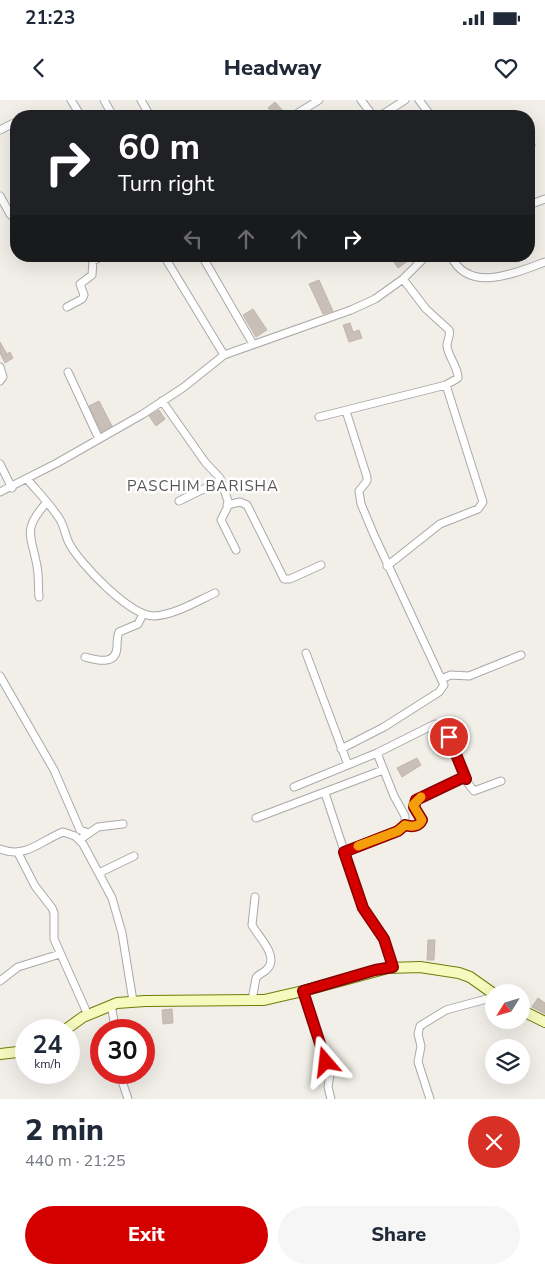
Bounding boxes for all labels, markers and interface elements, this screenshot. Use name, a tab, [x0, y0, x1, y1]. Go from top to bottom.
text: 21:23	[25, 5, 75, 31]
text: Headway	[224, 53, 321, 83]
icon: back	[25, 54, 53, 82]
icon: heart	[492, 54, 520, 82]
text: 60 m	[118, 124, 200, 171]
icon: right	[35, 130, 100, 195]
text: Turn right	[118, 169, 214, 199]
icon: left	[179, 225, 207, 253]
icon: ahead	[232, 225, 260, 253]
icon: ahead	[285, 225, 313, 253]
icon: right	[338, 225, 366, 253]
district label: PASCHIM BARISHA	[127, 476, 279, 496]
pin	[428, 716, 470, 758]
icon: arrive	[435, 723, 463, 751]
north arrow	[485, 984, 530, 1029]
map controls	[485, 984, 530, 1084]
speed limit sign: 30	[90, 1019, 155, 1084]
text: 24	[32, 1028, 63, 1062]
position arrow	[299, 1035, 351, 1087]
button: layers	[485, 1039, 530, 1084]
text: km/h	[34, 1056, 61, 1072]
text: 2 min	[25, 1110, 104, 1151]
button: close	[468, 1116, 520, 1168]
text: 440 m · 21:25	[25, 1150, 126, 1172]
button: Exit	[25, 1206, 268, 1264]
button: Share	[278, 1206, 520, 1264]

